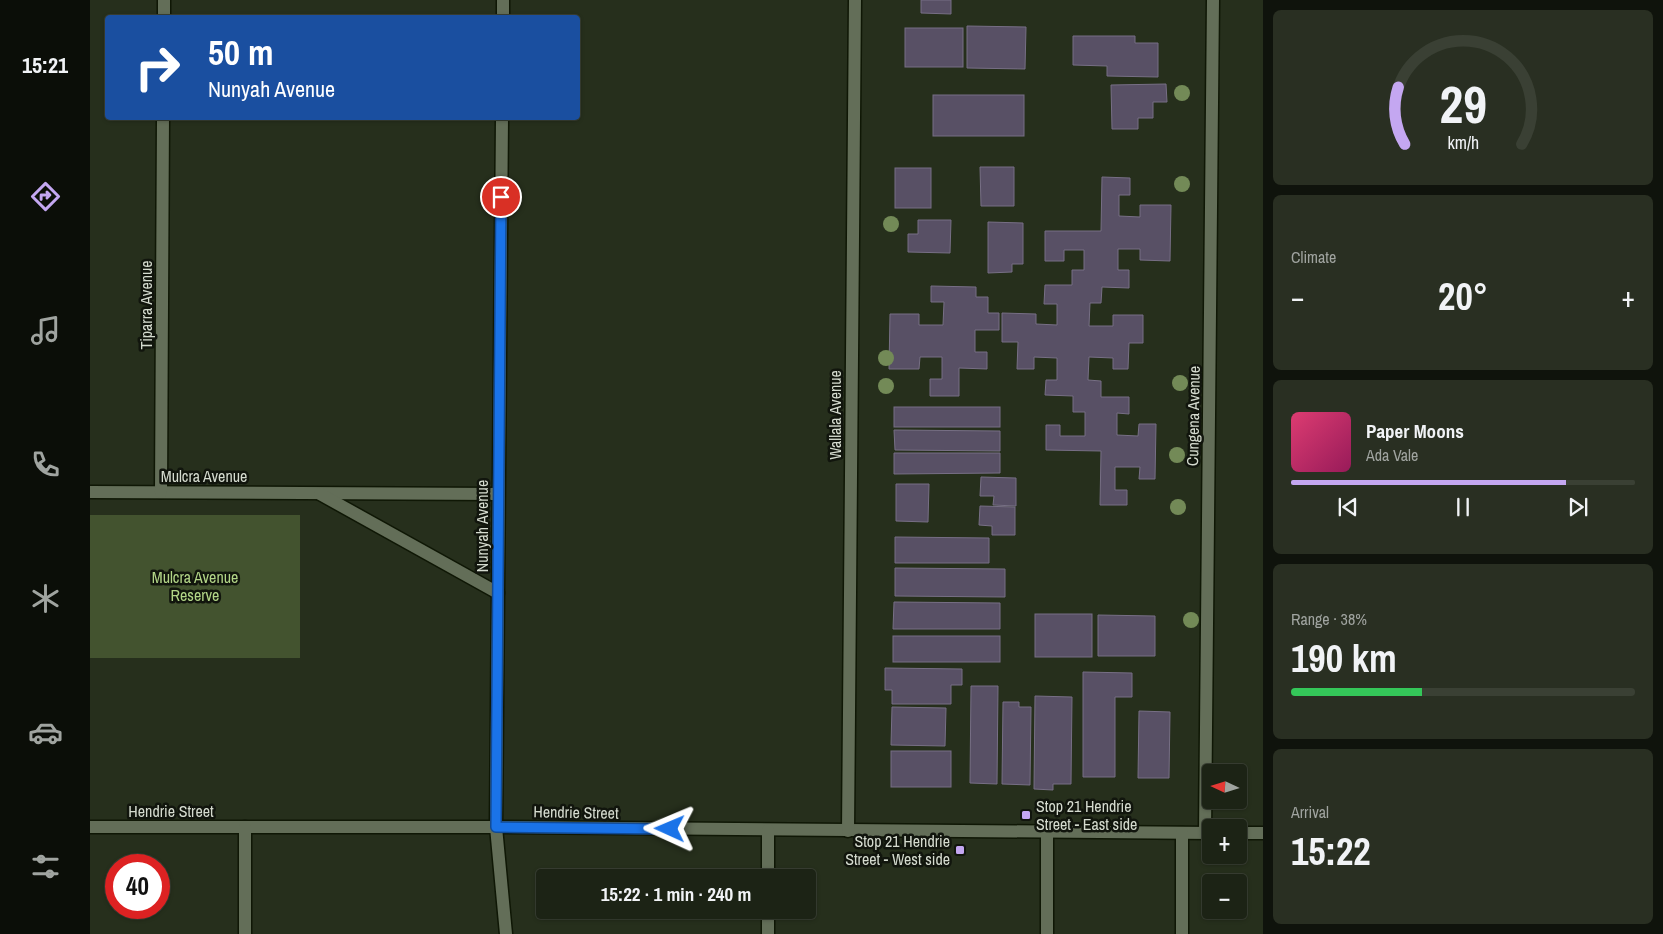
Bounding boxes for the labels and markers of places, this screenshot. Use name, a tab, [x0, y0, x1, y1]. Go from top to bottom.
pin	[480, 176, 522, 218]
place label: Stop 21 Hendrie Street - East side	[1036, 795, 1137, 835]
marker: Stop 21 Hendrie Street - East side	[1020, 809, 1032, 821]
place label: Stop 21 Hendrie Street - West side	[845, 830, 950, 870]
marker: Stop 21 Hendrie Street - West side	[954, 844, 966, 856]

